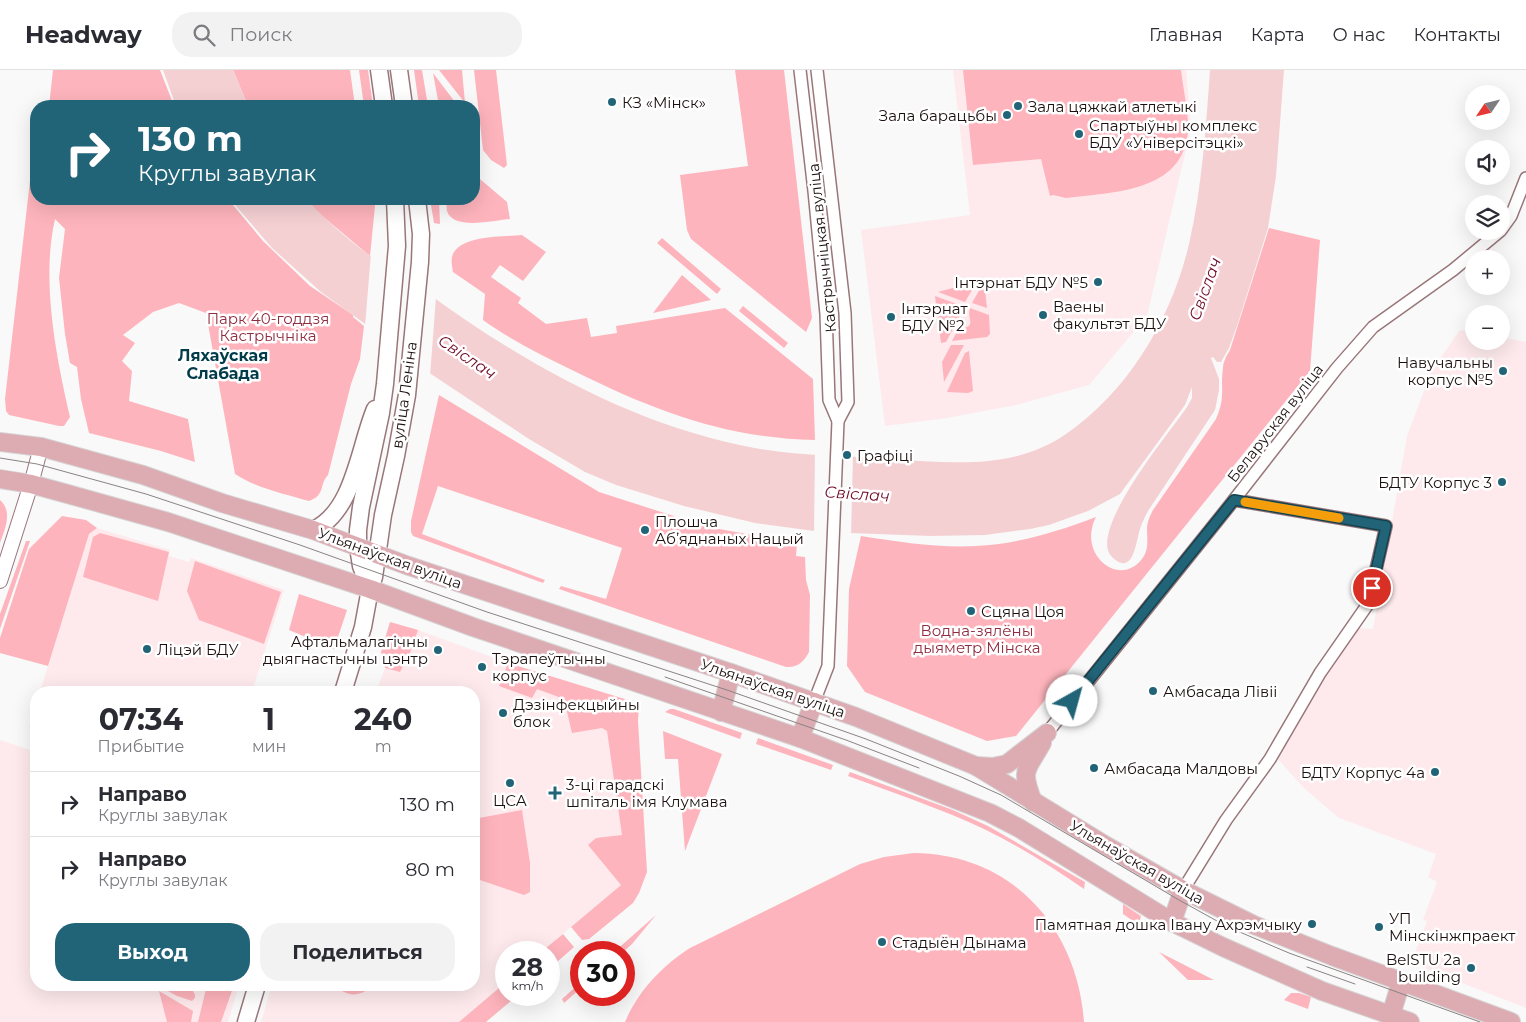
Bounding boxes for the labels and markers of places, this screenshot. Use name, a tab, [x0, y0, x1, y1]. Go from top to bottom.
place label: КЗ «Мінск»	[622, 93, 706, 112]
marker: КЗ «Мінск»	[606, 96, 618, 108]
place label: Зала цяжкай атлетыкі	[1028, 97, 1197, 116]
marker: Зала цяжкай атлетыкі	[1012, 100, 1024, 112]
place label: Зала барацьбы	[879, 106, 997, 125]
marker: Зала барацьбы	[1001, 109, 1013, 121]
place label: Спартыўны комплекс БДУ «Універсітэцкі»	[1089, 116, 1257, 152]
marker: Спартыўны комплекс БДУ «Універсітэцкі»	[1073, 128, 1085, 140]
place label: Інтэрнат БДУ №5	[954, 273, 1088, 292]
marker: Інтэрнат БДУ №5	[1092, 276, 1104, 288]
place label: Ваены факультэт БДУ	[1053, 297, 1167, 333]
place label: Інтэрнат БДУ №2	[901, 299, 969, 335]
marker: Ваены факультэт БДУ	[1037, 309, 1049, 321]
marker: Інтэрнат БДУ №2	[885, 311, 897, 323]
place label: Навучальны корпус №5	[1397, 353, 1493, 389]
marker: Навучальны корпус №5	[1497, 365, 1509, 377]
place label: Графіці	[857, 446, 913, 465]
marker: Графіці	[841, 449, 853, 461]
place label: БДТУ Корпус 3	[1378, 473, 1492, 492]
marker: БДТУ Корпус 3	[1496, 476, 1508, 488]
place label: Плошча Абʼяднаных Нацый	[655, 512, 804, 548]
marker: Плошча Абʼяднаных Нацый	[639, 524, 651, 536]
pin	[1351, 567, 1393, 609]
place label: Сцяна Цоя	[981, 602, 1064, 621]
marker: Сцяна Цоя	[965, 605, 977, 617]
place label: Афтальмалагічны дыягнастычны цэнтр	[263, 632, 428, 668]
place label: Ліцэй БДУ	[157, 640, 239, 659]
marker: Ліцэй БДУ	[141, 643, 153, 655]
marker: Афтальмалагічны дыягнастычны цэнтр	[432, 644, 444, 656]
place label: Тэрапеўтычны корпус	[492, 649, 606, 685]
marker: Тэрапеўтычны корпус	[476, 661, 488, 673]
place label: Амбасада Лівіі	[1163, 682, 1277, 701]
marker: Амбасада Лівіі	[1147, 685, 1159, 697]
place label: Дэзінфекцыйны блок	[513, 695, 640, 731]
marker: Дэзінфекцыйны блок	[497, 707, 509, 719]
place label: Амбасада Малдовы	[1104, 759, 1258, 778]
marker: Амбасада Малдовы	[1088, 762, 1100, 774]
place label: БДТУ Корпус 4а	[1301, 763, 1425, 782]
marker: БДТУ Корпус 4а	[1429, 766, 1441, 778]
place label: 3-ці гарадскі шпіталь імя Клумава	[566, 775, 727, 811]
marker: ЦСА	[504, 777, 516, 789]
marker: 3-ці гарадскі шпіталь імя Клумава	[548, 786, 562, 800]
place label: ЦСА	[493, 791, 527, 810]
place label: УП Мінскінжпраект	[1389, 909, 1516, 945]
place label: Памятная дошка Івану Ахрэмчыку	[1035, 915, 1303, 934]
marker: Памятная дошка Івану Ахрэмчыку	[1306, 918, 1318, 930]
marker: УП Мінскінжпраект	[1373, 921, 1385, 933]
place label: Стадыён Дынама	[892, 933, 1026, 952]
marker: Стадыён Дынама	[876, 936, 888, 948]
place label: BelSTU 2a building	[1386, 950, 1461, 986]
marker: BelSTU 2a building	[1465, 962, 1477, 974]

